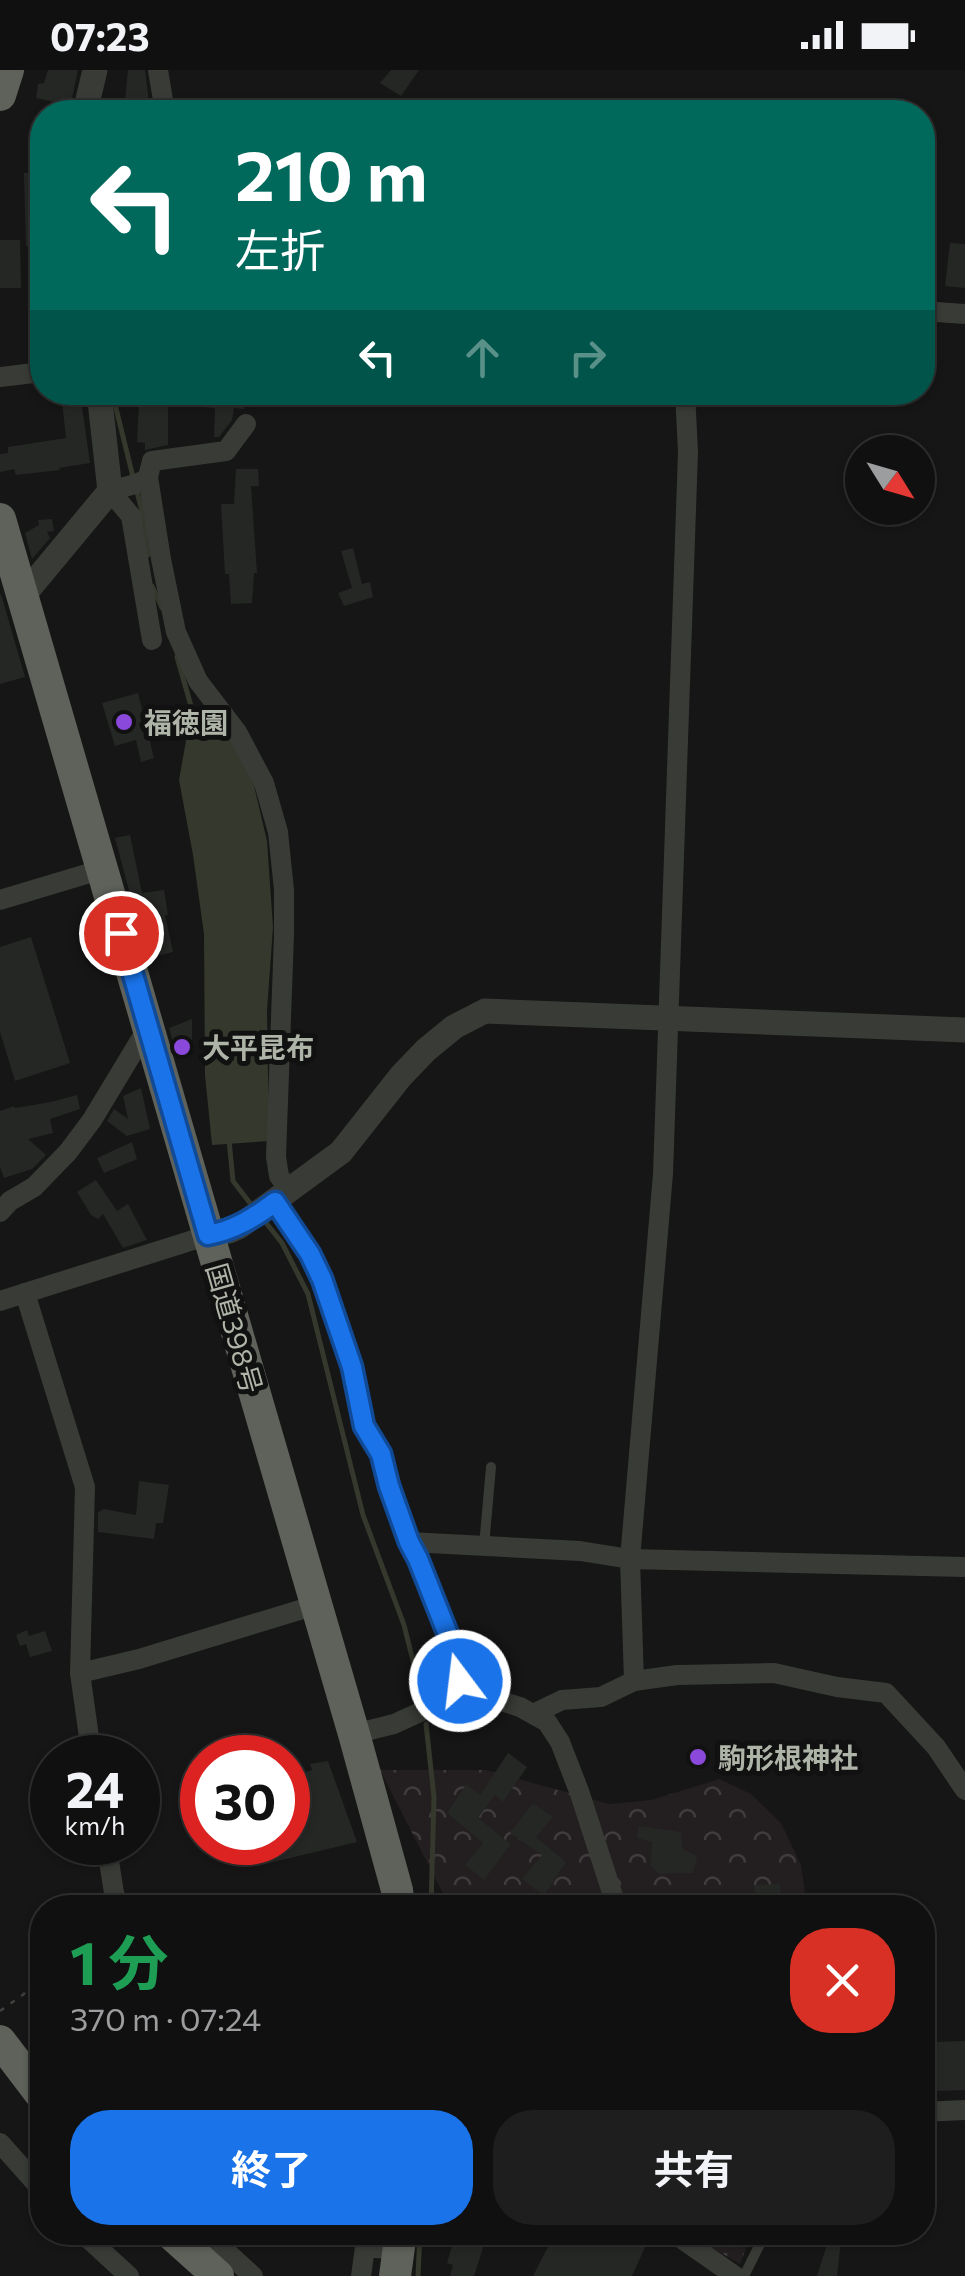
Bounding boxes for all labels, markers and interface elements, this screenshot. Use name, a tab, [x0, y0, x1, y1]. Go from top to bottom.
text: 07:23	[50, 12, 150, 59]
text: 210 m	[235, 130, 427, 215]
icon: left	[70, 140, 200, 270]
text: 左折	[235, 221, 325, 276]
icon: left	[350, 330, 405, 385]
icon: ahead	[455, 330, 510, 385]
icon: right	[560, 330, 615, 385]
north arrow	[845, 435, 935, 525]
map controls	[845, 435, 935, 525]
place label: 福徳園	[144, 705, 228, 739]
marker: 福徳園	[113, 711, 135, 733]
pin	[79, 891, 164, 976]
icon: arrive	[94, 906, 149, 961]
place label: 大平昆布	[202, 1030, 314, 1064]
marker: 大平昆布	[171, 1036, 193, 1058]
street label: 国道398号	[200, 1259, 270, 1397]
position arrow	[408, 1629, 512, 1733]
speed limit sign: 30	[180, 1735, 310, 1865]
place label: 駒形根神社	[718, 1740, 858, 1774]
marker: 駒形根神社	[687, 1746, 709, 1768]
text: 24	[66, 1757, 124, 1818]
text: km/h	[65, 1810, 125, 1840]
text: 1 分	[70, 1924, 169, 1997]
button: close	[790, 1928, 895, 2033]
text: 370 m · 07:24	[70, 1998, 261, 2038]
button: 終了	[70, 2110, 473, 2225]
button: 共有	[493, 2110, 895, 2225]

